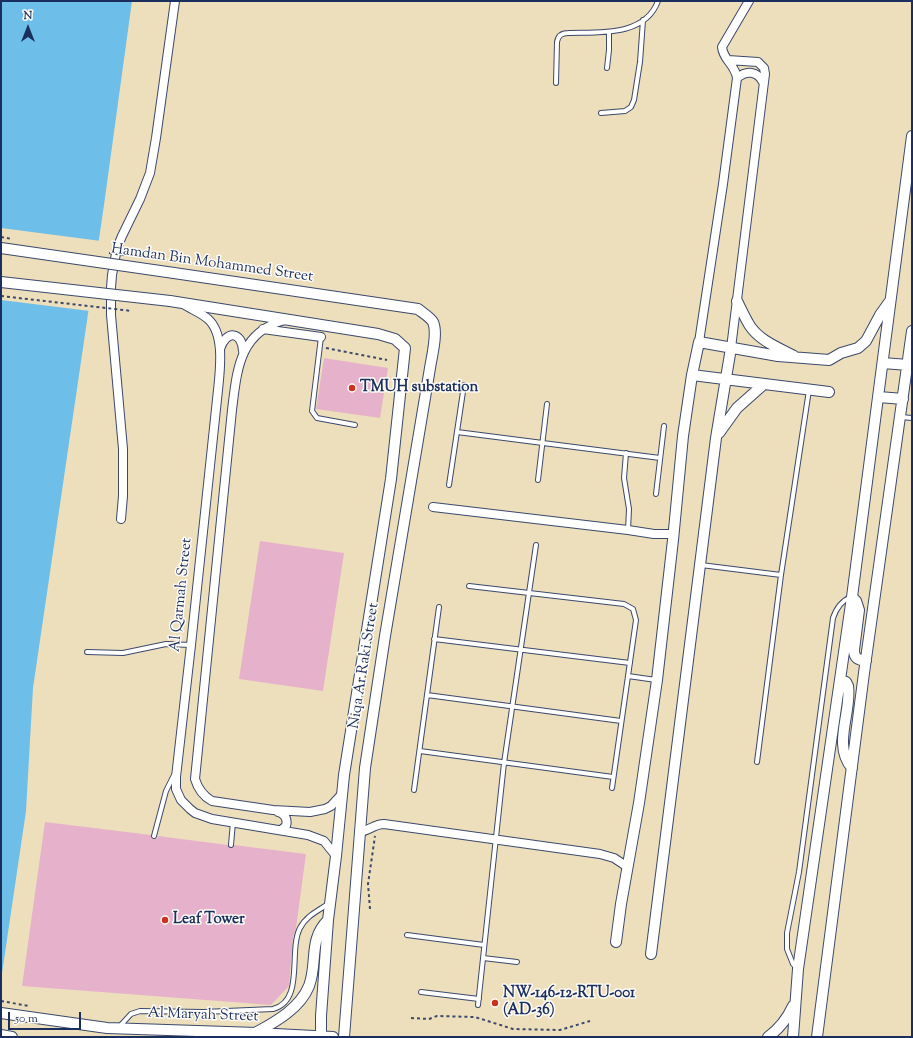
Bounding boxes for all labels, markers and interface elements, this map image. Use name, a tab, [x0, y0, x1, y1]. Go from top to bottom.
north arrow	[8, 8, 48, 48]
text: N	[24, 8, 32, 24]
street label: Hamdan Bin Mohammed Street	[110, 241, 314, 287]
place label: TMUH substation	[360, 379, 478, 397]
marker: TMUH substation	[347, 383, 357, 393]
street label: Al Qarmah Street	[167, 537, 197, 653]
street label: Niqa Ar Raki Street	[346, 602, 384, 730]
place label: Leaf Tower	[173, 911, 245, 929]
marker: Leaf Tower	[160, 915, 170, 925]
place label: NW-146-12-RTU-001 (AD-36)	[503, 985, 635, 1020]
marker: NW-146-12-RTU-001 (AD-36)	[490, 998, 500, 1008]
scale bar	[10, 1004, 83, 1030]
street label: Al Maryah Street	[147, 1005, 259, 1027]
text: 50 m	[15, 1010, 38, 1028]

